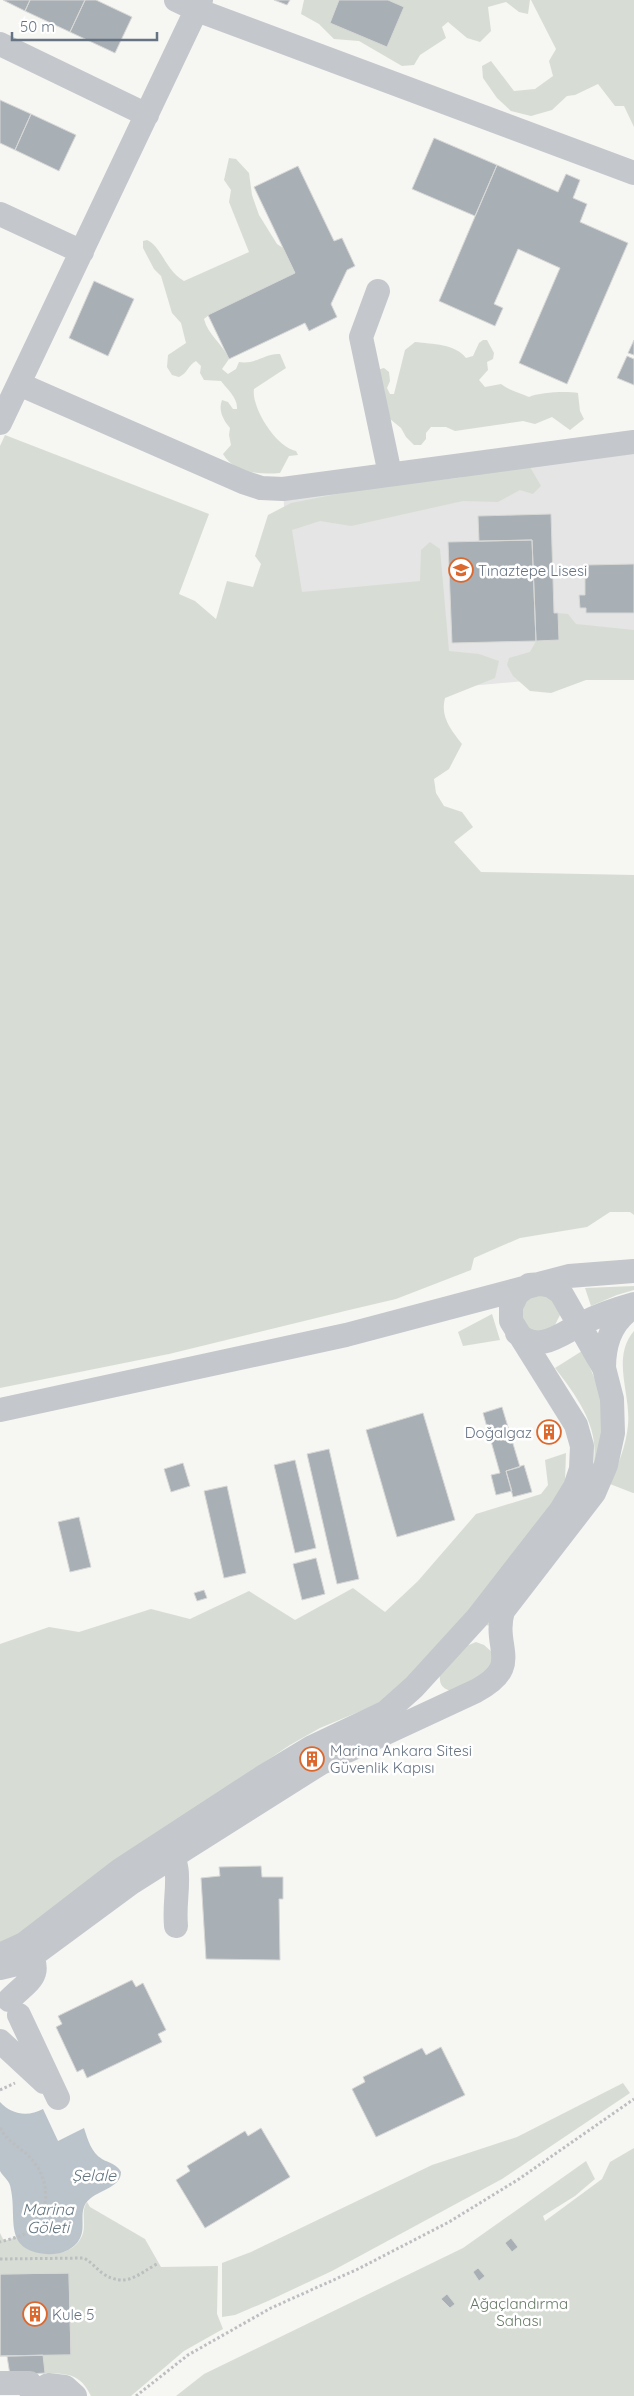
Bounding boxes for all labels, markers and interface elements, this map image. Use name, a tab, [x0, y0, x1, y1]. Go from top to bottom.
scale bar	[12, 10, 158, 42]
text: 50 m	[20, 17, 55, 36]
school or university icon: Tınaztepe Lisesi	[448, 557, 474, 583]
place label: Tınaztepe Lisesi	[478, 561, 587, 580]
building icon: Doğalgaz	[536, 1419, 562, 1445]
place label: Doğalgaz	[465, 1423, 532, 1442]
place label: Marina Ankara Sitesi Güvenlik Kapısı	[330, 1741, 472, 1777]
building icon: Marina Ankara Sitesi Güvenlik Kapısı	[299, 1746, 325, 1772]
water label: Şelale	[72, 2165, 117, 2185]
water label: Marina Göleti	[22, 2199, 75, 2237]
park label: Ağaçlandırma Sahası	[470, 2294, 568, 2330]
building icon: Kule 5	[22, 2301, 48, 2327]
place label: Kule 5	[52, 2305, 95, 2324]

